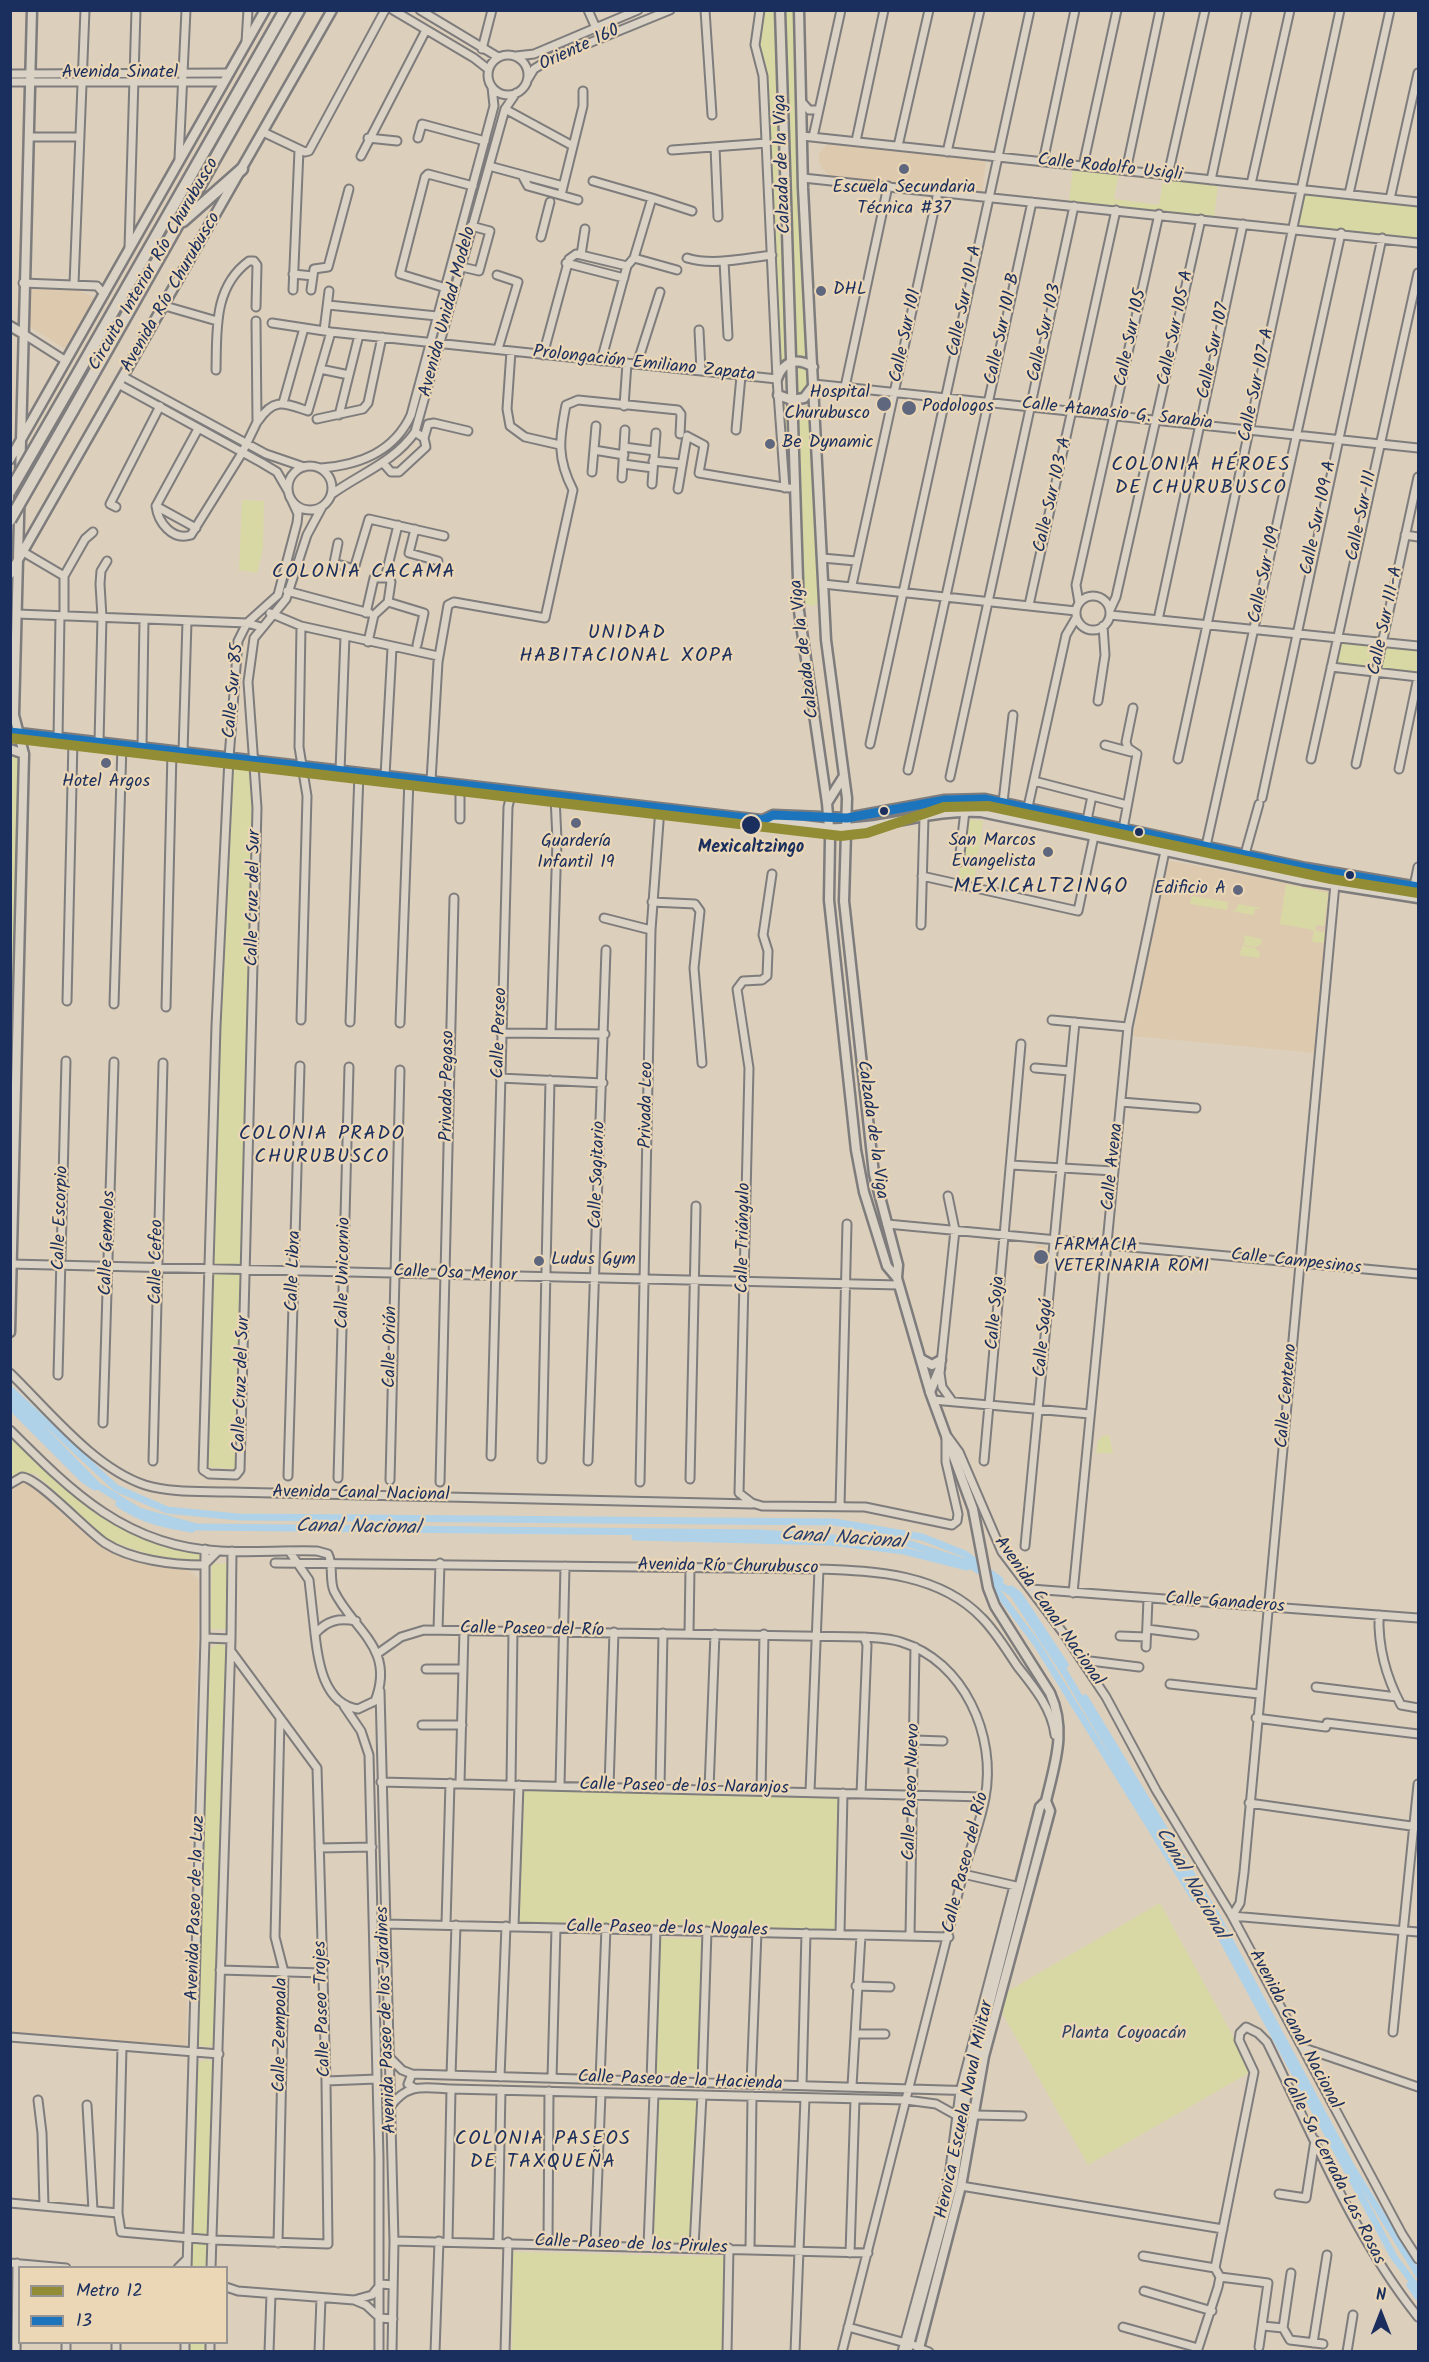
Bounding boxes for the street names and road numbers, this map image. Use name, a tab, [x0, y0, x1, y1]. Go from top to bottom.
street label: Oriente 160	[537, 21, 623, 77]
street label: Avenida Sinatel	[62, 63, 178, 85]
street label: Calzada de la Viga	[771, 94, 797, 234]
street label: Calle Rodolfo Usigli	[1036, 151, 1184, 187]
street label: Circuito Interior Río Churubusco	[85, 155, 225, 375]
street label: Avenida Río Churubusco	[117, 209, 227, 377]
street label: Avenida Unidad Modelo	[416, 224, 482, 400]
street label: Calle Sur 101 A	[944, 243, 988, 359]
street label: Calle Sur 105 A	[1154, 268, 1200, 388]
street label: Calle Sur 101 B	[982, 271, 1026, 387]
street label: Calle Sur 103	[1024, 282, 1068, 384]
street label: Calle Sur 101	[887, 287, 927, 385]
street label: Calle Sur 105	[1111, 287, 1153, 389]
street label: Calle Sur 107	[1194, 301, 1236, 401]
street label: Calle Sur 107 A	[1235, 326, 1281, 444]
street label: Prolongación Emiliano Zapata	[532, 343, 756, 387]
street label: Calle Atanasio G. Sarabia	[1020, 394, 1214, 436]
street label: Calle Sur 103 A	[1030, 435, 1078, 555]
street label: Calle Sur 109 A	[1297, 459, 1343, 577]
street label: Calle Sur 111	[1343, 469, 1383, 563]
street label: Calle Sur 109	[1245, 525, 1287, 625]
street label: Calle Sur 111-A	[1365, 565, 1409, 677]
street label: Calzada de la Viga	[787, 578, 825, 720]
street label: Calle Sur 85	[220, 643, 250, 739]
street label: Calle Cruz del Sur	[243, 829, 267, 967]
street label: Calle Perseo	[489, 987, 513, 1079]
street label: Privada Pegaso	[437, 1030, 461, 1142]
street label: Calzada de la Viga	[851, 1059, 891, 1201]
street label: Privada Leo	[636, 1061, 660, 1149]
street label: Calle Sagitario	[586, 1121, 612, 1229]
street label: Calle Avena	[1099, 1122, 1129, 1212]
street label: Calle Escorpio	[49, 1165, 75, 1271]
street label: Calle Triángulo	[733, 1182, 757, 1294]
street label: Calle Gemelos	[96, 1190, 122, 1296]
street label: Calle Unicornio	[333, 1217, 357, 1329]
street label: Calle Cefeo	[146, 1219, 170, 1305]
street label: Calle Libra	[283, 1230, 307, 1312]
street label: Calle Campesinos	[1230, 1245, 1362, 1281]
street label: Calle Osa Menor	[393, 1262, 517, 1288]
street label: Calle Soja	[983, 1275, 1011, 1351]
street label: Calle Sagú	[1031, 1298, 1059, 1378]
street label: Calle Orión	[380, 1306, 404, 1388]
street label: Calle Cruz del Sur	[230, 1315, 256, 1453]
street label: Calle Centeno	[1273, 1343, 1303, 1449]
street label: Avenida Canal Nacional	[272, 1483, 450, 1507]
street label: Avenida Canal Nacional	[988, 1533, 1108, 1691]
street label: Avenida Río Churubusco	[637, 1556, 819, 1580]
street label: Calle Ganaderos	[1165, 1589, 1285, 1619]
street label: Calle Paseo del Río	[460, 1619, 604, 1643]
street label: Calle Paseo Nuevo	[900, 1723, 926, 1861]
street label: Calle Paseo de los Naranjos	[579, 1775, 789, 1801]
street label: Calle Paseo del Río	[939, 1790, 995, 1936]
street label: Avenida Paseo de la Luz	[183, 1815, 211, 2001]
street label: Avenida Paseo de los Jardines	[373, 1906, 403, 2134]
street label: Calle Paseo de los Nogales	[566, 1917, 768, 1943]
street label: Calle Paseo Trojes	[311, 1940, 337, 2078]
street label: Avenida Canal Nacional	[1243, 1947, 1345, 2113]
street label: Calle Zempoala	[270, 1977, 294, 2093]
street label: Heroica Escuela Naval Militar	[932, 1999, 1000, 2221]
street label: Calle Paseo de la Hacienda	[577, 2068, 783, 2096]
street label: Calle 5a Cerrada Las Rosas	[1275, 2073, 1389, 2269]
street label: Calle Paseo de los Pirules	[534, 2232, 728, 2260]

